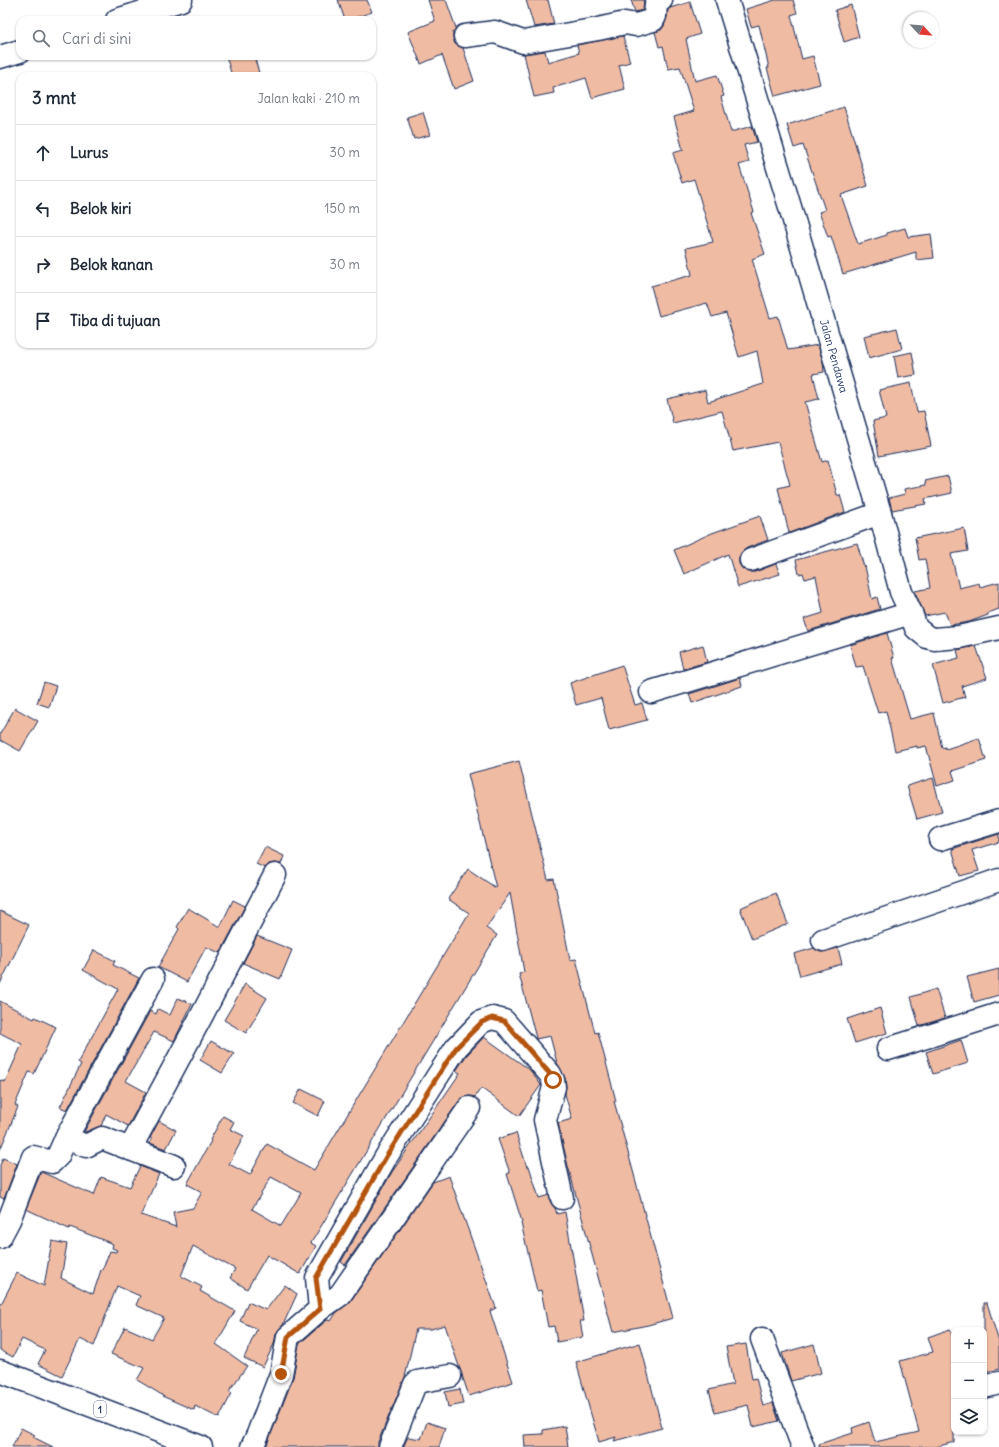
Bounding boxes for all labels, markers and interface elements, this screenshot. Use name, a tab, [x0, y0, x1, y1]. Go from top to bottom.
north arrow	[903, 12, 939, 48]
search box	[16, 16, 376, 60]
icon: search	[30, 27, 52, 49]
text: Cari di sini	[62, 29, 131, 48]
text: 3 mnt	[32, 87, 76, 109]
text: Jalan kaki · 210 m	[257, 90, 360, 107]
icon: ahead	[32, 142, 54, 164]
text: Lurus	[70, 143, 108, 162]
text: 30 m	[330, 144, 360, 161]
icon: left	[32, 198, 54, 220]
text: Belok kiri	[70, 199, 131, 218]
text: 150 m	[324, 200, 360, 217]
icon: right	[32, 254, 54, 276]
text: Belok kanan	[70, 255, 153, 274]
text: 30 m	[330, 256, 360, 273]
icon: arrive	[32, 310, 54, 332]
text: Tiba di tujuan	[70, 311, 160, 330]
street label: Jalan Pendawa	[817, 318, 851, 394]
route start	[544, 1071, 562, 1089]
map controls	[951, 1327, 987, 1435]
button: +	[951, 1327, 987, 1363]
button: −	[951, 1363, 987, 1399]
route end	[272, 1365, 290, 1383]
button: layers	[951, 1399, 987, 1435]
road number: 1	[94, 1401, 106, 1417]

